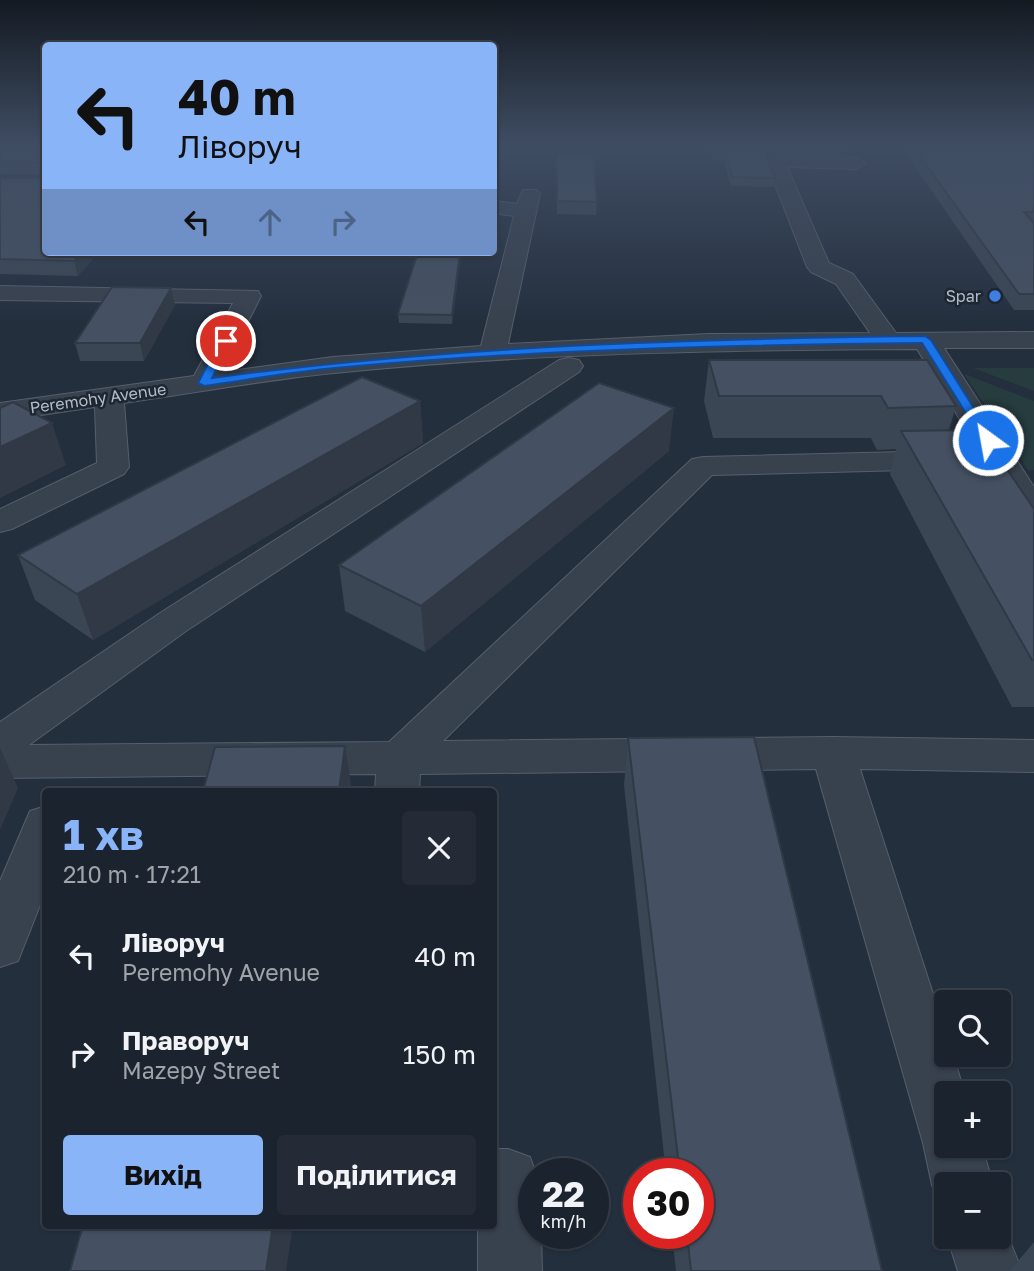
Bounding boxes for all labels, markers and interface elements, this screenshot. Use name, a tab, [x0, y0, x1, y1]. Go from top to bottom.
text: 40 m	[178, 67, 296, 126]
icon: left	[63, 70, 154, 161]
text: Ліворуч	[178, 127, 302, 165]
icon: left	[178, 203, 216, 241]
icon: ahead	[251, 203, 289, 241]
icon: right	[324, 203, 362, 241]
place label: Spar	[946, 286, 981, 306]
marker: Spar	[987, 288, 1003, 304]
pin	[196, 311, 256, 371]
icon: arrive	[207, 322, 245, 360]
street label: Peremohy Avenue	[28, 379, 168, 417]
position arrow	[951, 403, 1025, 477]
text: 1 хв	[63, 809, 144, 859]
button: close	[402, 811, 476, 885]
text: 210 m · 17:21	[63, 860, 201, 888]
text: Ліворуч	[122, 927, 225, 958]
icon: left	[63, 937, 101, 975]
text: 40 m	[415, 941, 476, 972]
text: Peremohy Avenue	[122, 958, 320, 986]
map controls	[934, 990, 1011, 1249]
button: search	[934, 990, 1011, 1067]
text: Праворуч	[122, 1025, 250, 1056]
icon: right	[63, 1035, 101, 1073]
text: 150 m	[403, 1039, 476, 1070]
text: Mazepy Street	[122, 1056, 280, 1084]
button: +	[934, 1081, 1011, 1158]
button: Вихід	[63, 1135, 263, 1215]
button: Поділитися	[277, 1135, 476, 1215]
speed limit sign: 30	[623, 1158, 714, 1249]
button: −	[934, 1172, 1011, 1249]
text: 22	[542, 1173, 585, 1215]
text: km/h	[541, 1210, 586, 1232]

